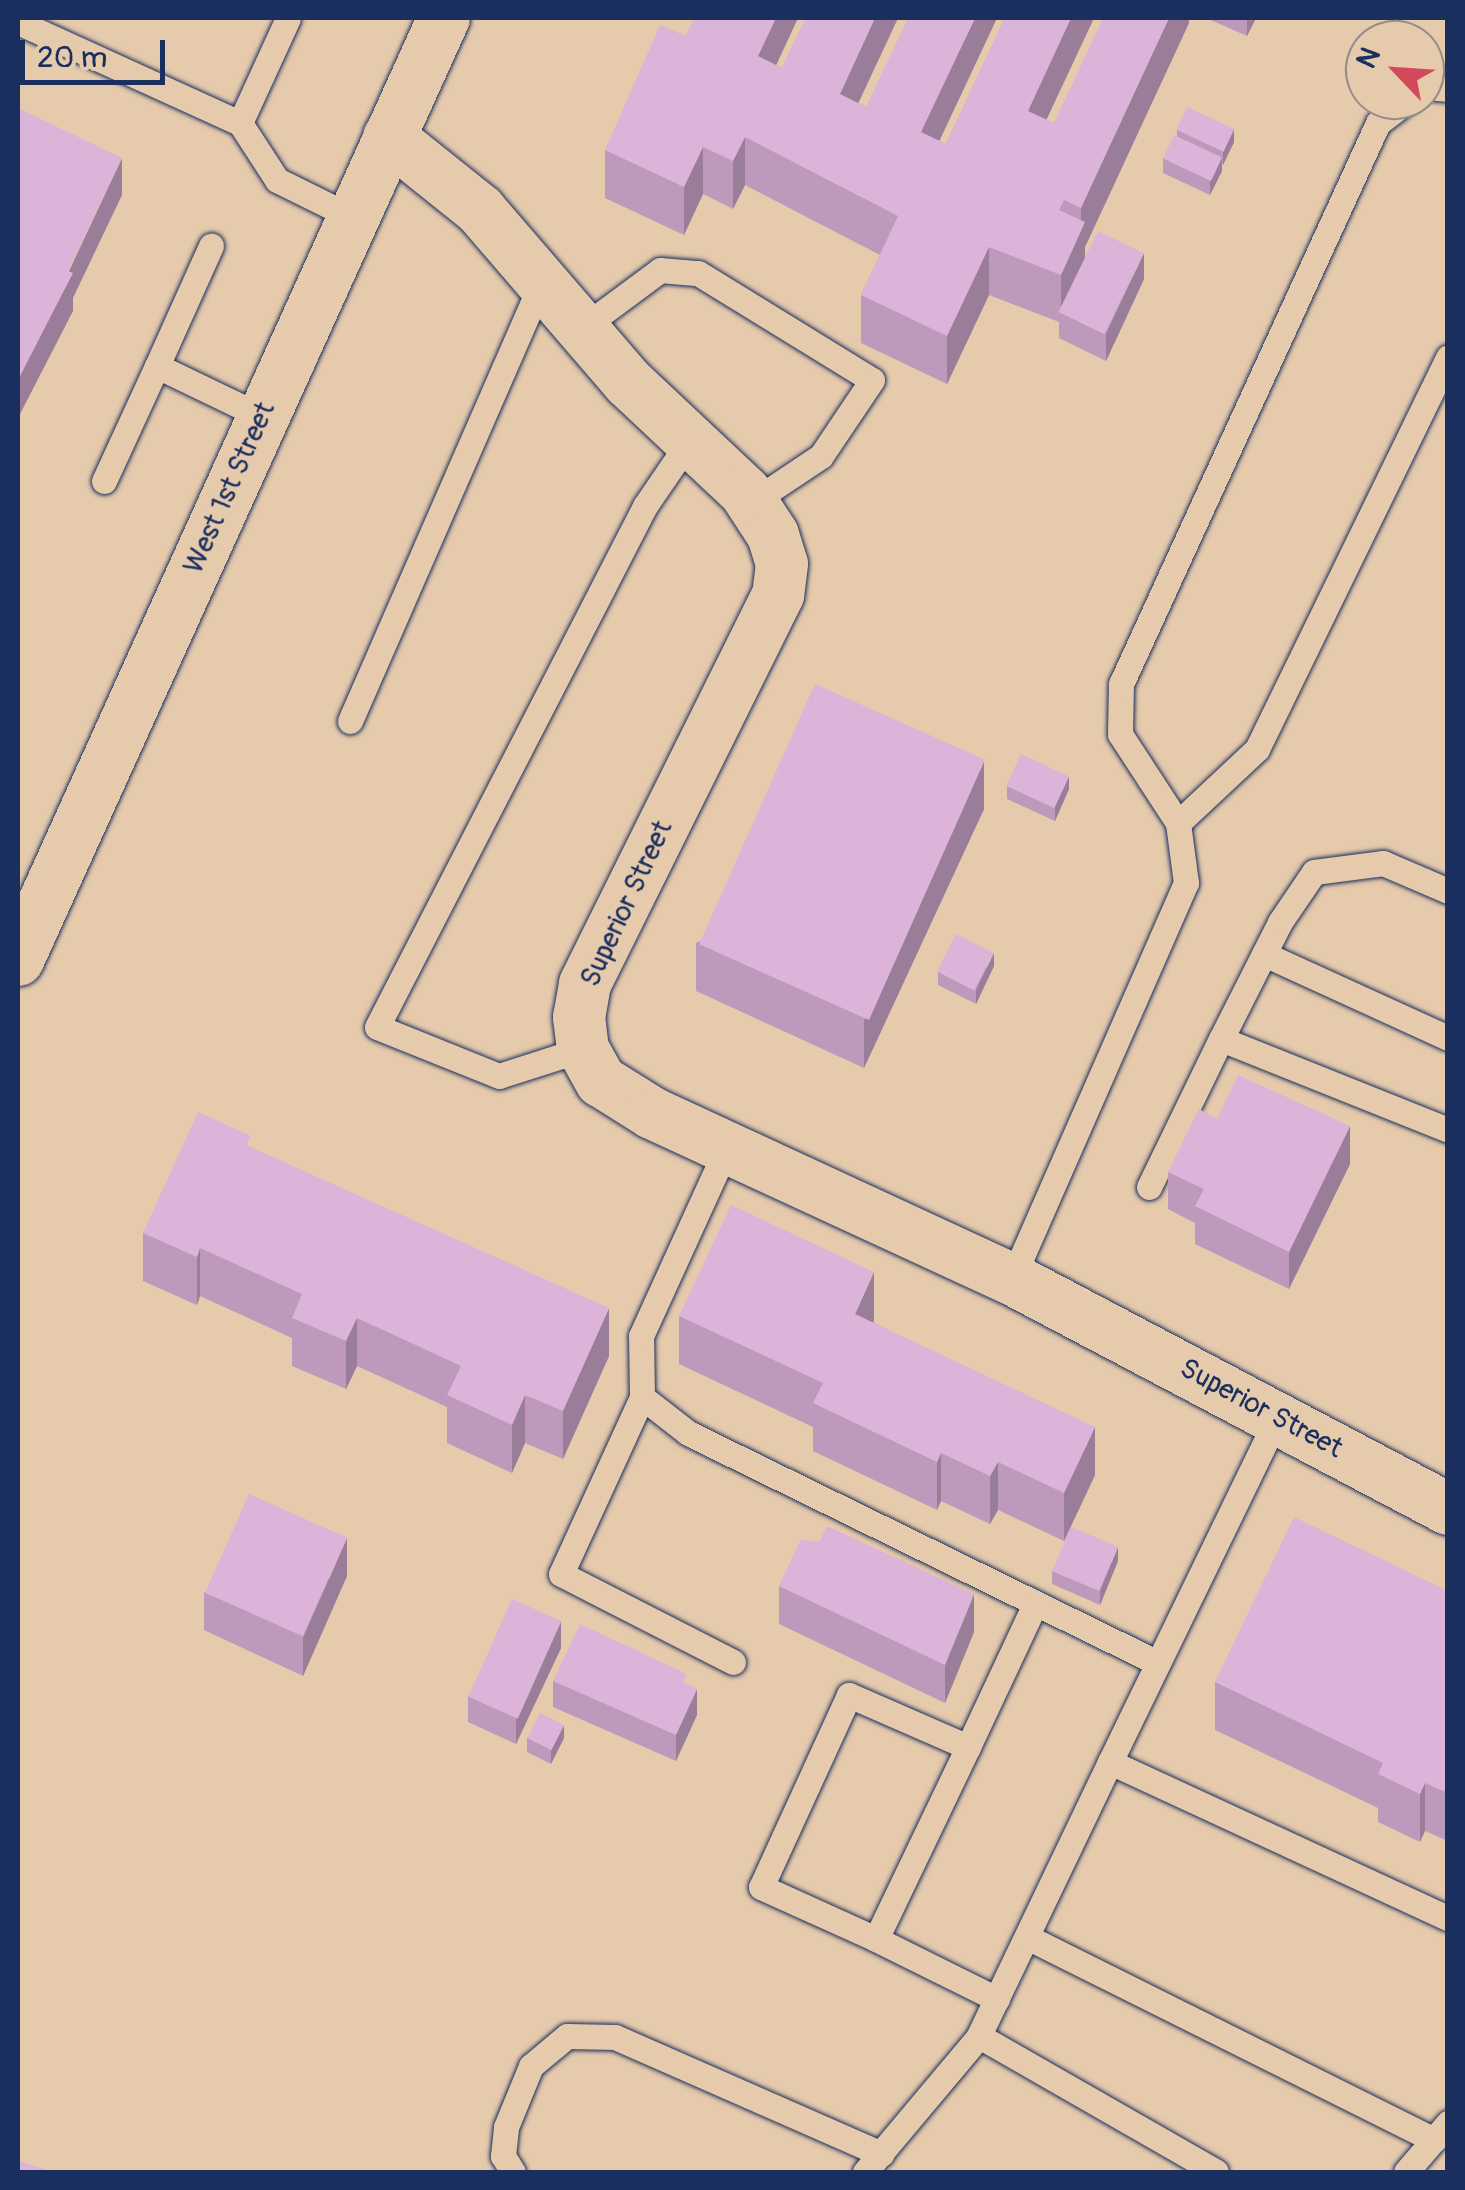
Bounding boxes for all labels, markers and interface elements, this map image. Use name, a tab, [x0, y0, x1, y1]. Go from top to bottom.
scale bar	[25, 20, 170, 82]
north arrow	[1345, 20, 1445, 120]
text: 20 m	[37, 39, 107, 76]
text: N	[1349, 42, 1389, 74]
street label: West 1st Street	[177, 397, 283, 579]
street label: Superior Street	[574, 816, 680, 992]
street label: Superior Street	[1174, 1352, 1348, 1466]

